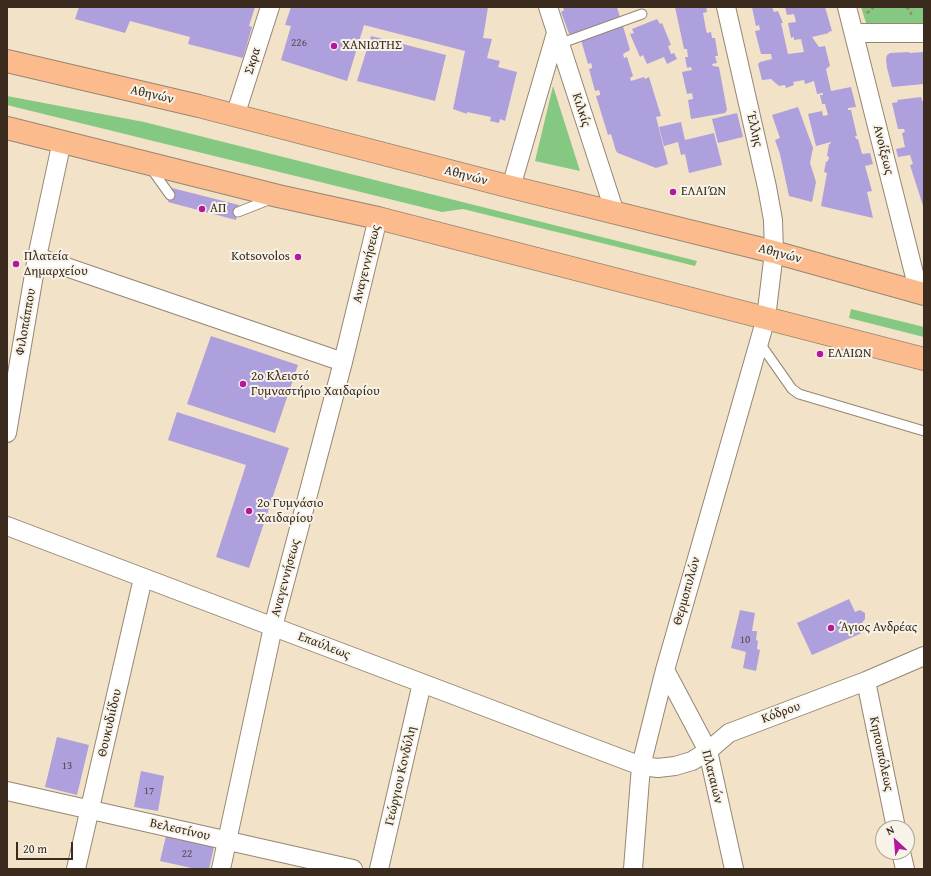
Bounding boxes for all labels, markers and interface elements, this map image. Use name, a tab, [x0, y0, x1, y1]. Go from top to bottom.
house number: 226	[291, 36, 307, 50]
place label: ΧΑΝΙΩΤΗΣ	[342, 38, 402, 54]
marker: ΧΑΝΙΩΤΗΣ	[329, 41, 339, 51]
street label: Σκρα	[241, 46, 265, 76]
street label: Αθηνών	[129, 82, 175, 108]
street label: Κιλκίς	[568, 91, 594, 129]
street label: Έλλης	[742, 110, 766, 148]
street label: Ανοίξεως	[869, 124, 897, 176]
street label: Αθηνών	[443, 163, 489, 189]
place label: ΕΛΑΙΏΝ	[681, 184, 726, 200]
marker: ΕΛΑΙΏΝ	[668, 187, 678, 197]
place label: ΑΠ	[210, 201, 226, 217]
marker: ΑΠ	[197, 204, 207, 214]
street label: Αναγεννήσεως	[350, 223, 384, 305]
street label: Αθηνών	[757, 241, 803, 267]
place label: Πλατεία Δημαρχείου	[24, 249, 88, 280]
place label: Kotsovolos	[231, 249, 290, 265]
marker: Kotsovolos	[293, 252, 303, 262]
marker: Πλατεία Δημαρχείου	[11, 259, 21, 269]
street label: Φιλοπάππου	[12, 287, 40, 357]
place label: ΕΛΑΙΩΝ	[828, 346, 871, 362]
marker: ΕΛΑΙΩΝ	[815, 349, 825, 359]
place label: 2ο Κλειστό Γυμναστήριο Χαιδαρίου	[251, 369, 380, 400]
marker: 2ο Κλειστό Γυμναστήριο Χαιδαρίου	[238, 379, 248, 389]
place label: 2ο Γυμνάσιο Χαιδαρίου	[257, 496, 324, 527]
marker: 2ο Γυμνάσιο Χαιδαρίου	[244, 506, 254, 516]
street label: Αναγεννήσεως	[268, 537, 304, 619]
street label: Θερμοπυλών	[670, 555, 704, 627]
place label: Άγιος Ανδρέας	[839, 620, 917, 636]
marker: Άγιος Ανδρέας	[826, 623, 836, 633]
street label: Επαύλεως	[296, 629, 352, 663]
house number: 10	[740, 633, 750, 647]
street label: Θουκυδιίδου	[95, 688, 125, 758]
street label: Κόδρου	[759, 699, 803, 727]
street label: Κηπουπόλεως	[865, 715, 897, 793]
street label: Γεώργιου Κονδύλη	[382, 725, 420, 827]
street label: Πλαταιών	[698, 749, 726, 805]
house number: 13	[62, 759, 72, 773]
house number: 17	[144, 784, 154, 798]
street label: Βελεστίνου	[148, 815, 212, 845]
north arrow	[875, 820, 915, 860]
text: N	[883, 821, 897, 839]
scale bar	[18, 834, 75, 860]
text: 20 m	[23, 840, 47, 857]
house number: 22	[182, 847, 192, 861]

